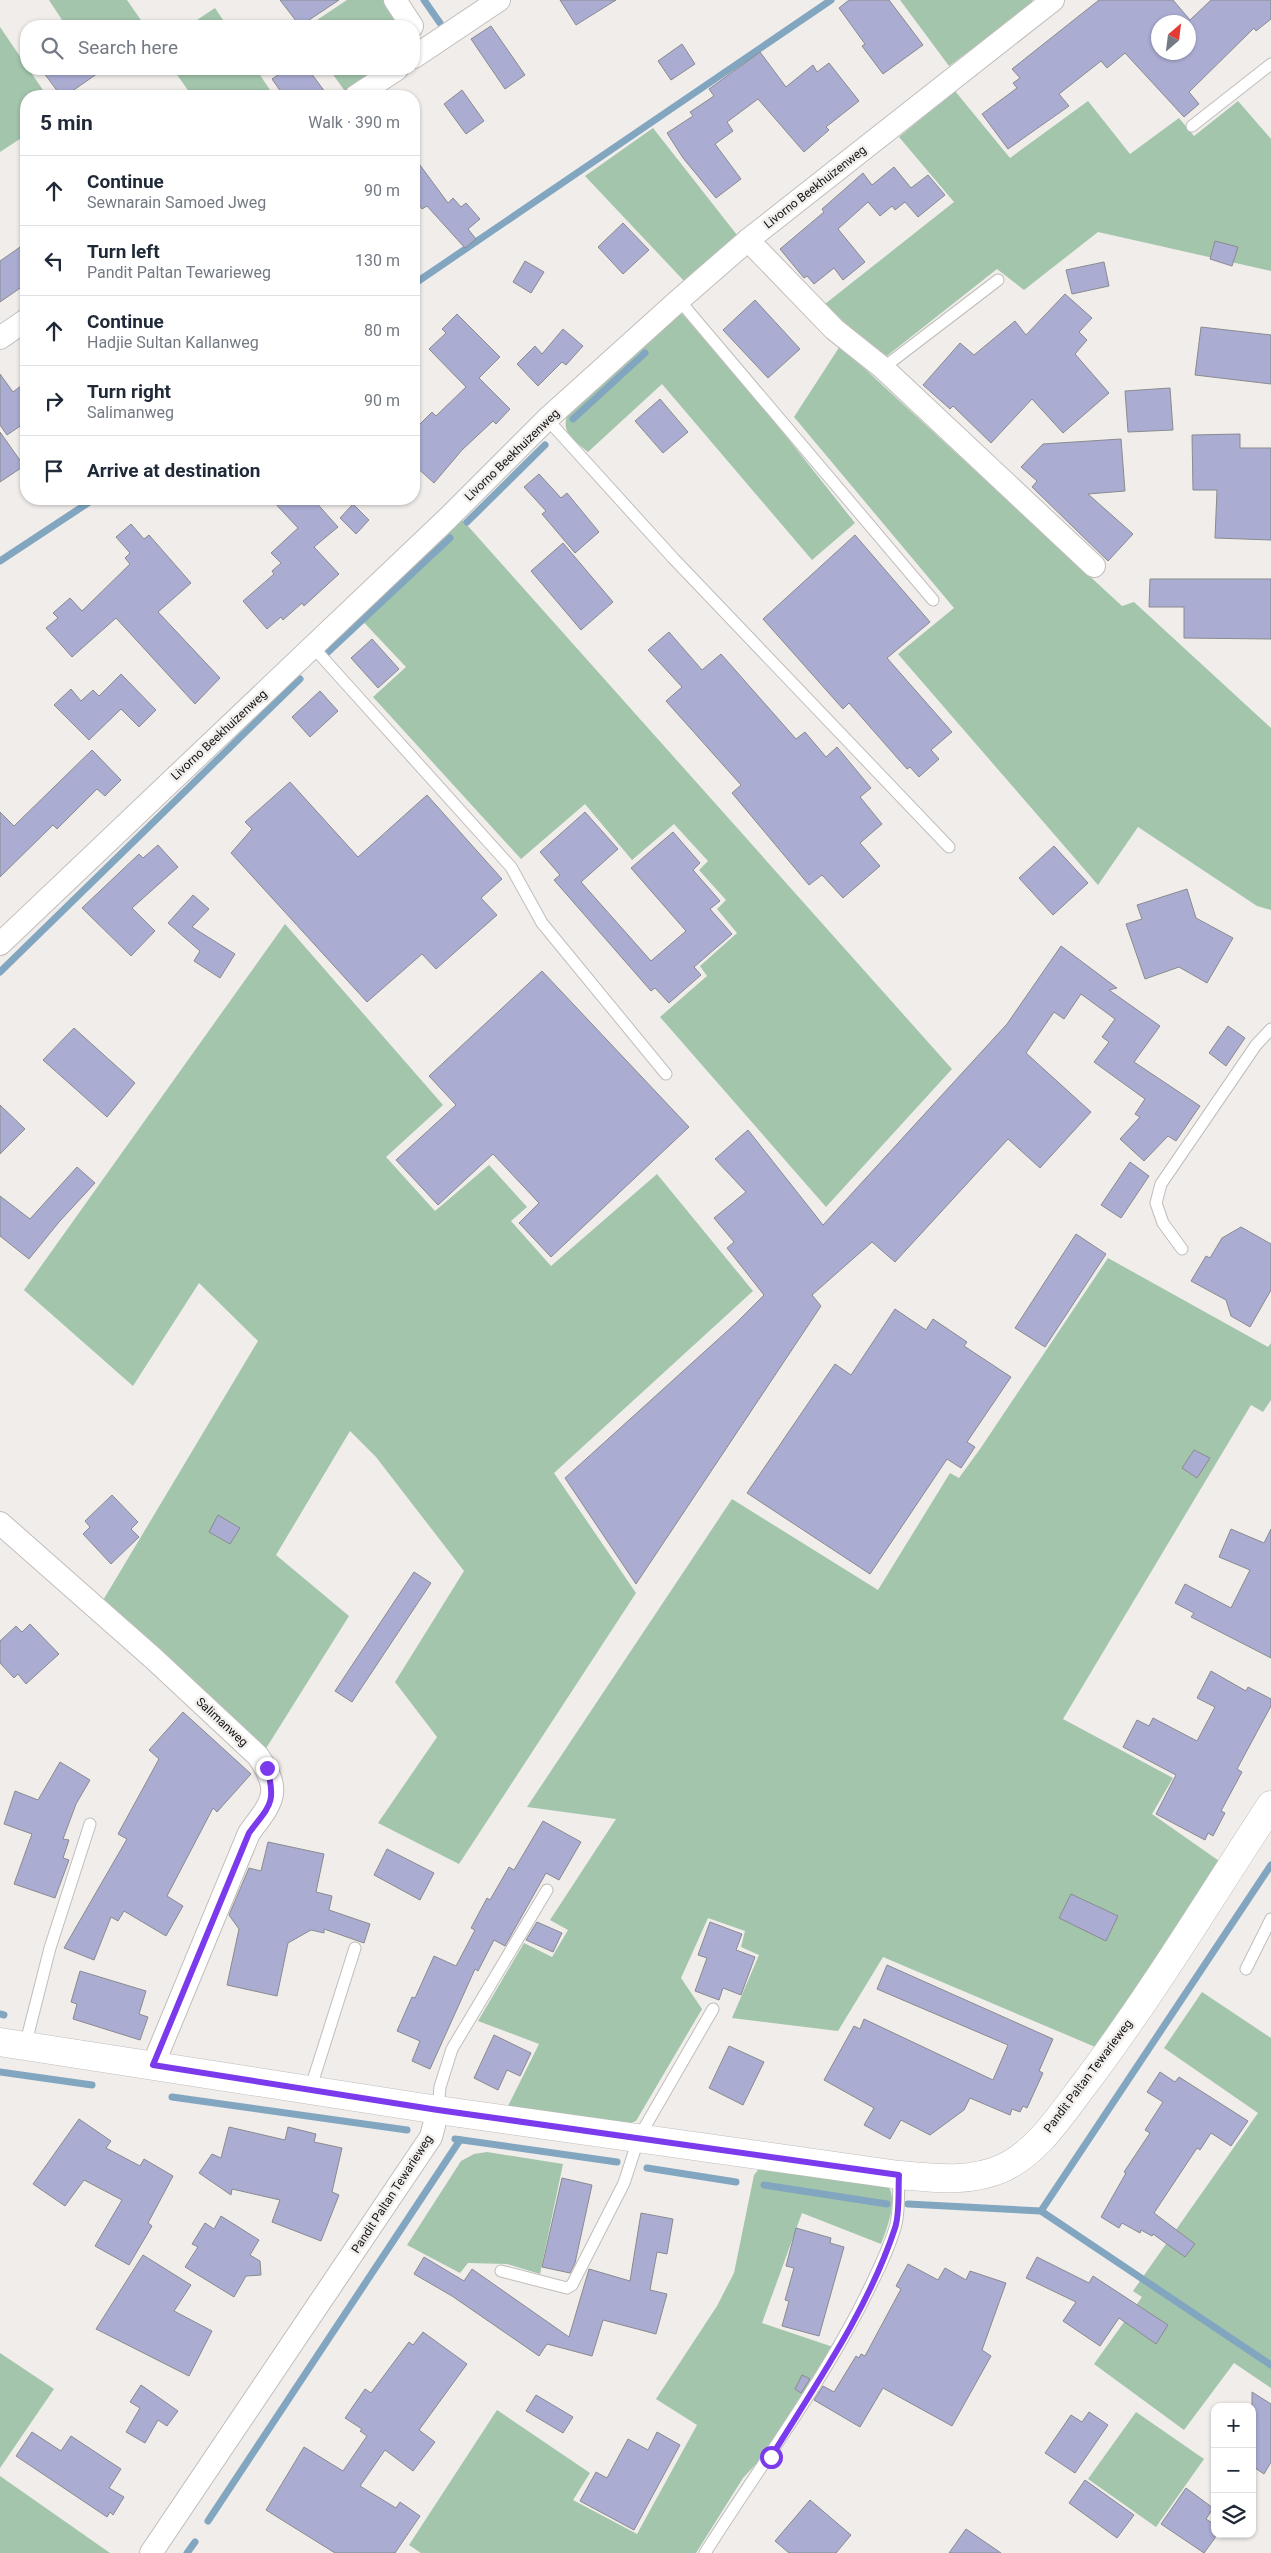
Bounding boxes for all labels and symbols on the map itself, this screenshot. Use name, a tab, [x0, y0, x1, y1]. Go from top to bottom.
north arrow	[1151, 15, 1196, 60]
street label: Livorno Beekhuizenweg	[761, 143, 869, 231]
street label: Livorno Beekhuizenweg	[462, 406, 562, 504]
street label: Livorno Beekhuizenweg	[168, 687, 270, 783]
street label: Salimanweg	[193, 1695, 251, 1749]
route end	[256, 1757, 279, 1780]
street label: Pandit Paltan Tewarieweg	[1041, 2017, 1135, 2135]
street label: Pandit Paltan Tewarieweg	[349, 2132, 435, 2256]
route start	[760, 2446, 783, 2469]

